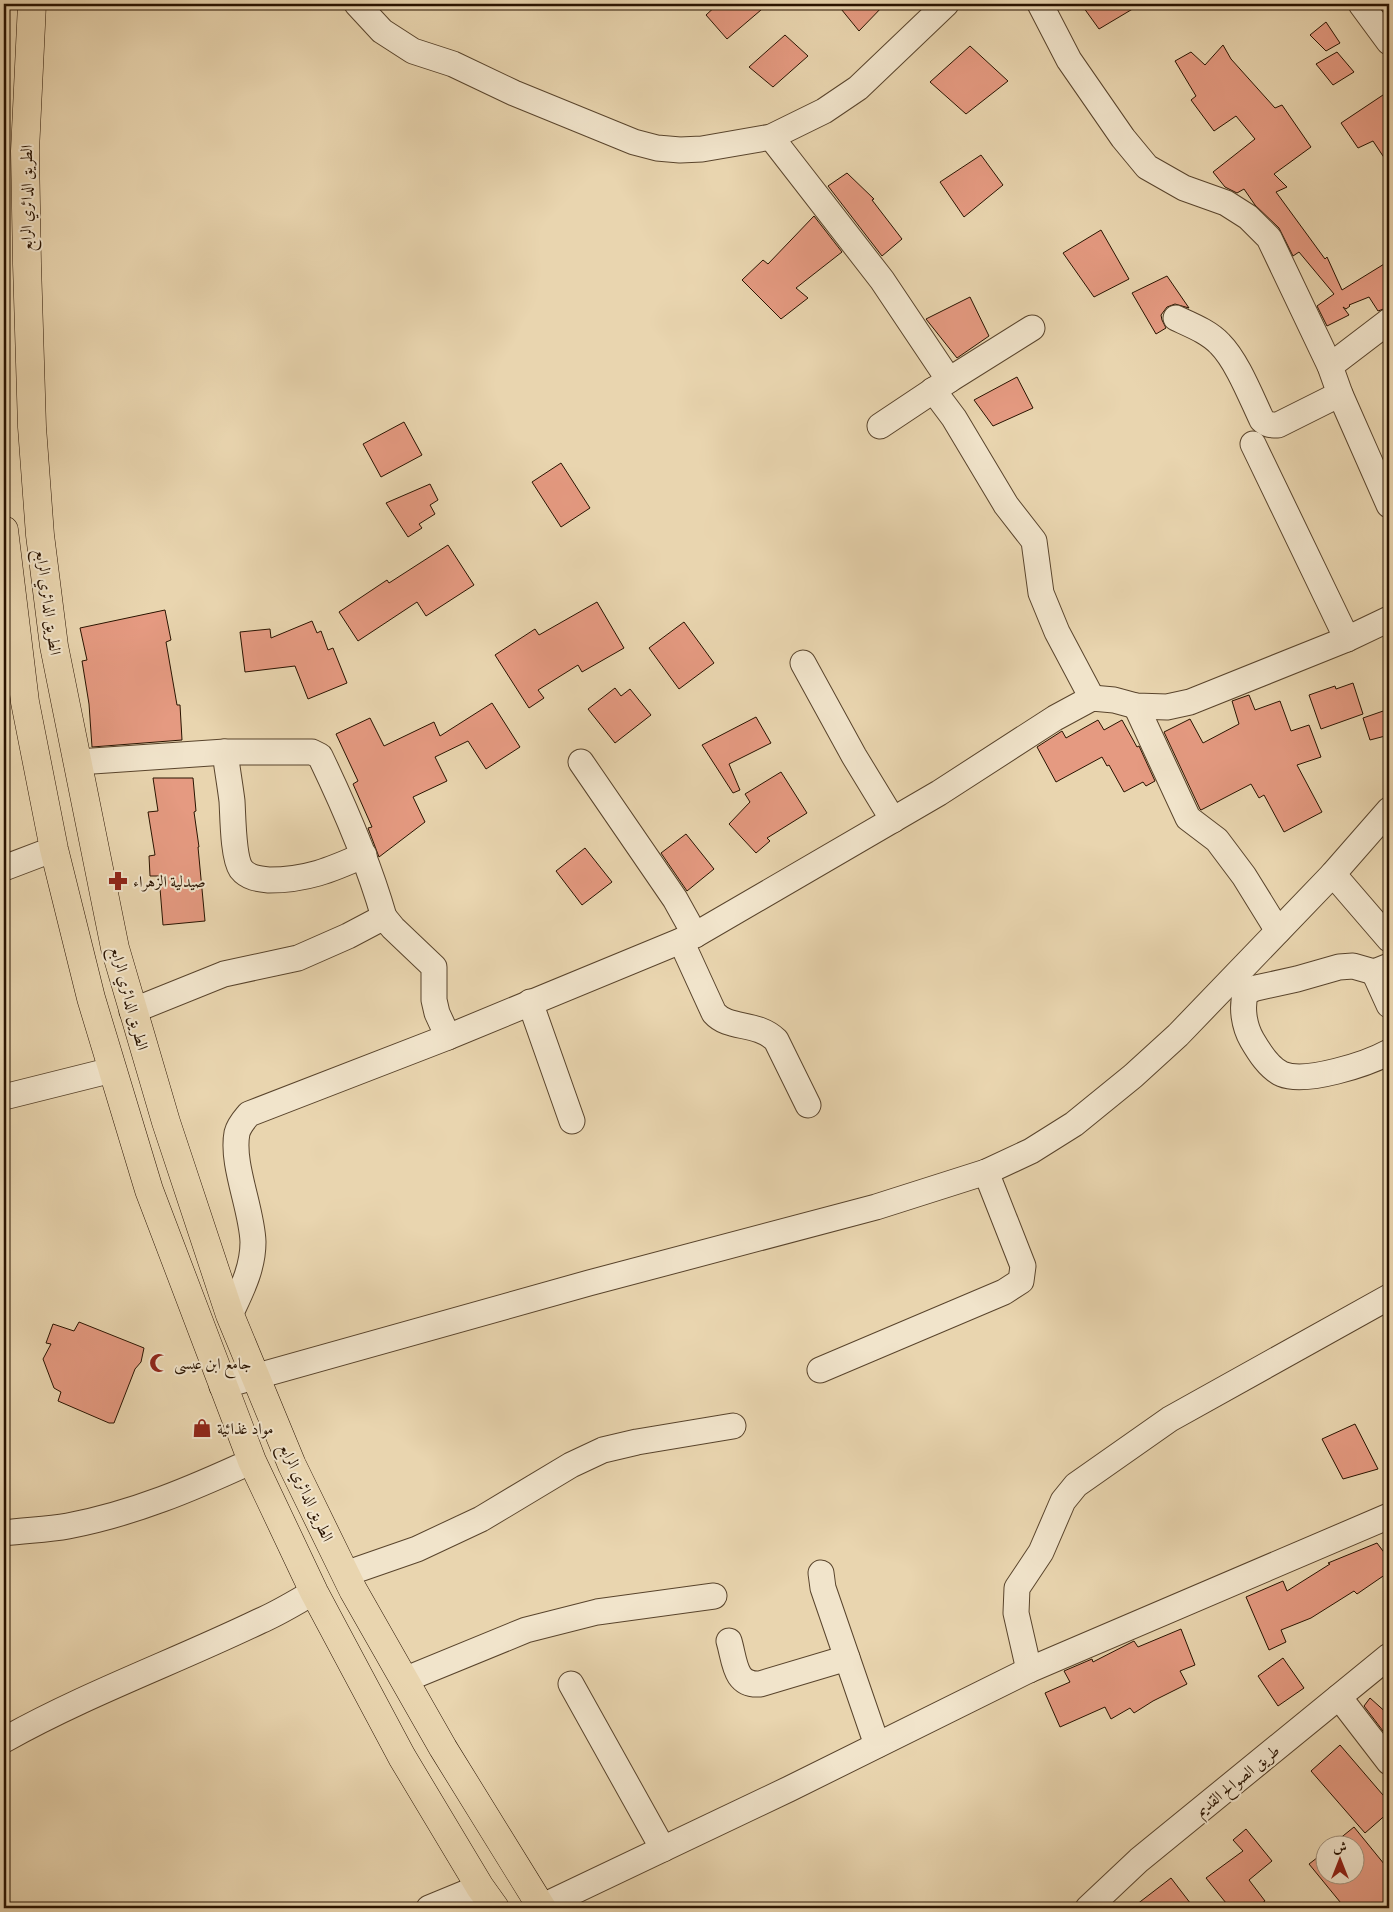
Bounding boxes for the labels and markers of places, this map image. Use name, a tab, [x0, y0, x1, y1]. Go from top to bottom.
pharmacy icon: صيدلية الزهراء	[107, 870, 129, 892]
place label: صيدلية الزهراء	[133, 872, 206, 892]
mosque icon: جامع ابن عيسى	[148, 1352, 170, 1374]
place label: جامع ابن عيسى	[174, 1354, 251, 1379]
shop icon: مواد غذائية	[191, 1417, 213, 1439]
place label: مواد غذائية	[217, 1419, 274, 1439]

